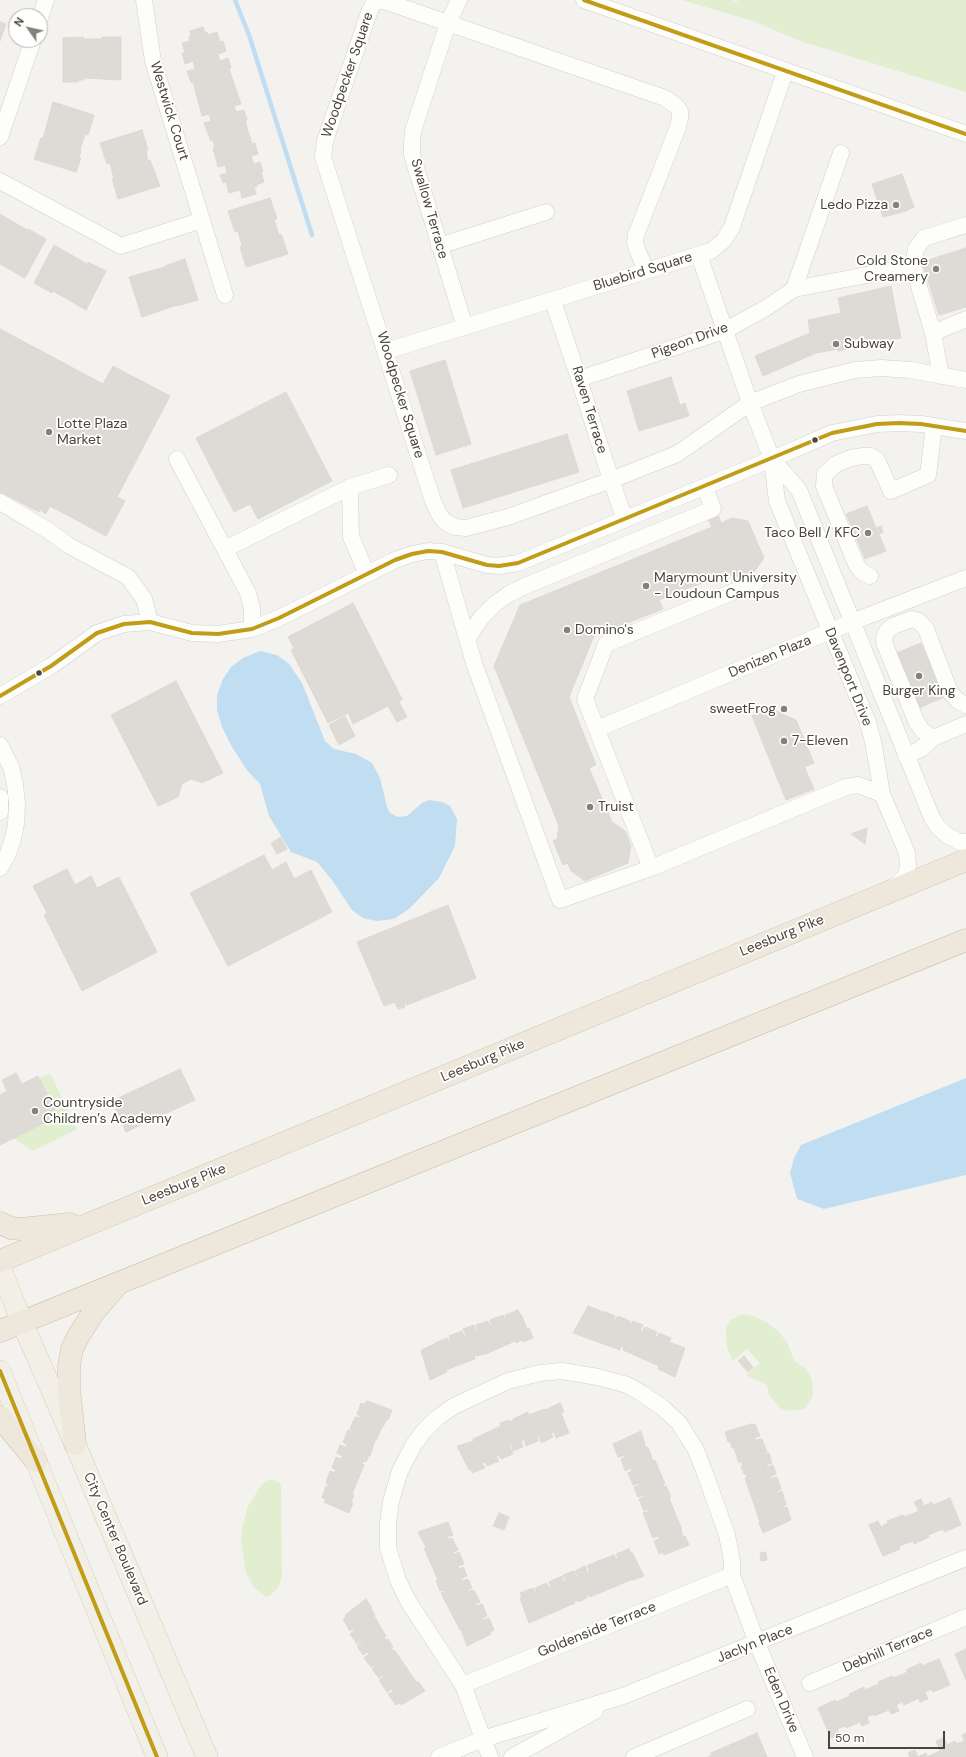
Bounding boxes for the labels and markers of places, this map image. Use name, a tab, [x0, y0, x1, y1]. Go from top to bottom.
place label: Ledo Pizza	[820, 197, 888, 213]
marker: Ledo Pizza	[891, 200, 901, 210]
place label: Cold Stone Creamery	[856, 253, 928, 286]
marker: Cold Stone Creamery	[931, 264, 941, 274]
place label: Subway	[844, 336, 894, 352]
marker: Subway	[831, 339, 841, 349]
place label: Lotte Plaza Market	[57, 416, 127, 448]
marker: Lotte Plaza Market	[44, 427, 54, 437]
unlabelled marker	[810, 435, 820, 445]
place label: Taco Bell / KFC	[764, 525, 860, 541]
marker: Taco Bell / KFC	[863, 528, 873, 538]
place label: Marymount University - Loudoun Campus	[654, 570, 797, 602]
marker: Marymount University - Loudoun Campus	[641, 581, 651, 591]
place label: Domino's	[575, 622, 634, 638]
marker: Domino's	[562, 625, 572, 635]
unlabelled marker	[34, 668, 44, 678]
marker: Burger King	[914, 671, 924, 681]
place label: Burger King	[882, 683, 956, 699]
place label: sweetFrog	[709, 701, 776, 717]
marker: sweetFrog	[779, 704, 789, 714]
place label: 7-Eleven	[792, 733, 848, 749]
marker: 7-Eleven	[779, 736, 789, 746]
place label: Truist	[598, 799, 634, 815]
marker: Truist	[585, 802, 595, 812]
place label: Countryside Children’s Academy	[43, 1095, 172, 1128]
marker: Countryside Children’s Academy	[30, 1106, 40, 1116]

